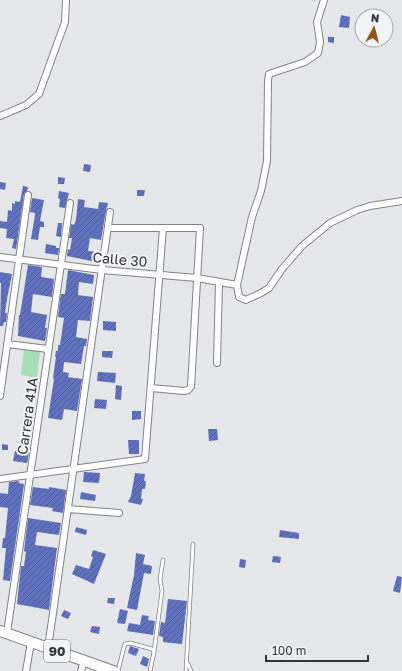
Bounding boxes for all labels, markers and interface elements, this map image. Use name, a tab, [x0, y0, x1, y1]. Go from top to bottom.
north arrow	[354, 8, 394, 48]
text: N	[370, 11, 380, 25]
street label: Calle 30	[92, 248, 148, 270]
street label: Carrera 41A	[13, 376, 41, 456]
scale bar	[266, 637, 368, 663]
road number: 90	[44, 640, 70, 662]
text: 100 m	[272, 643, 306, 658]

